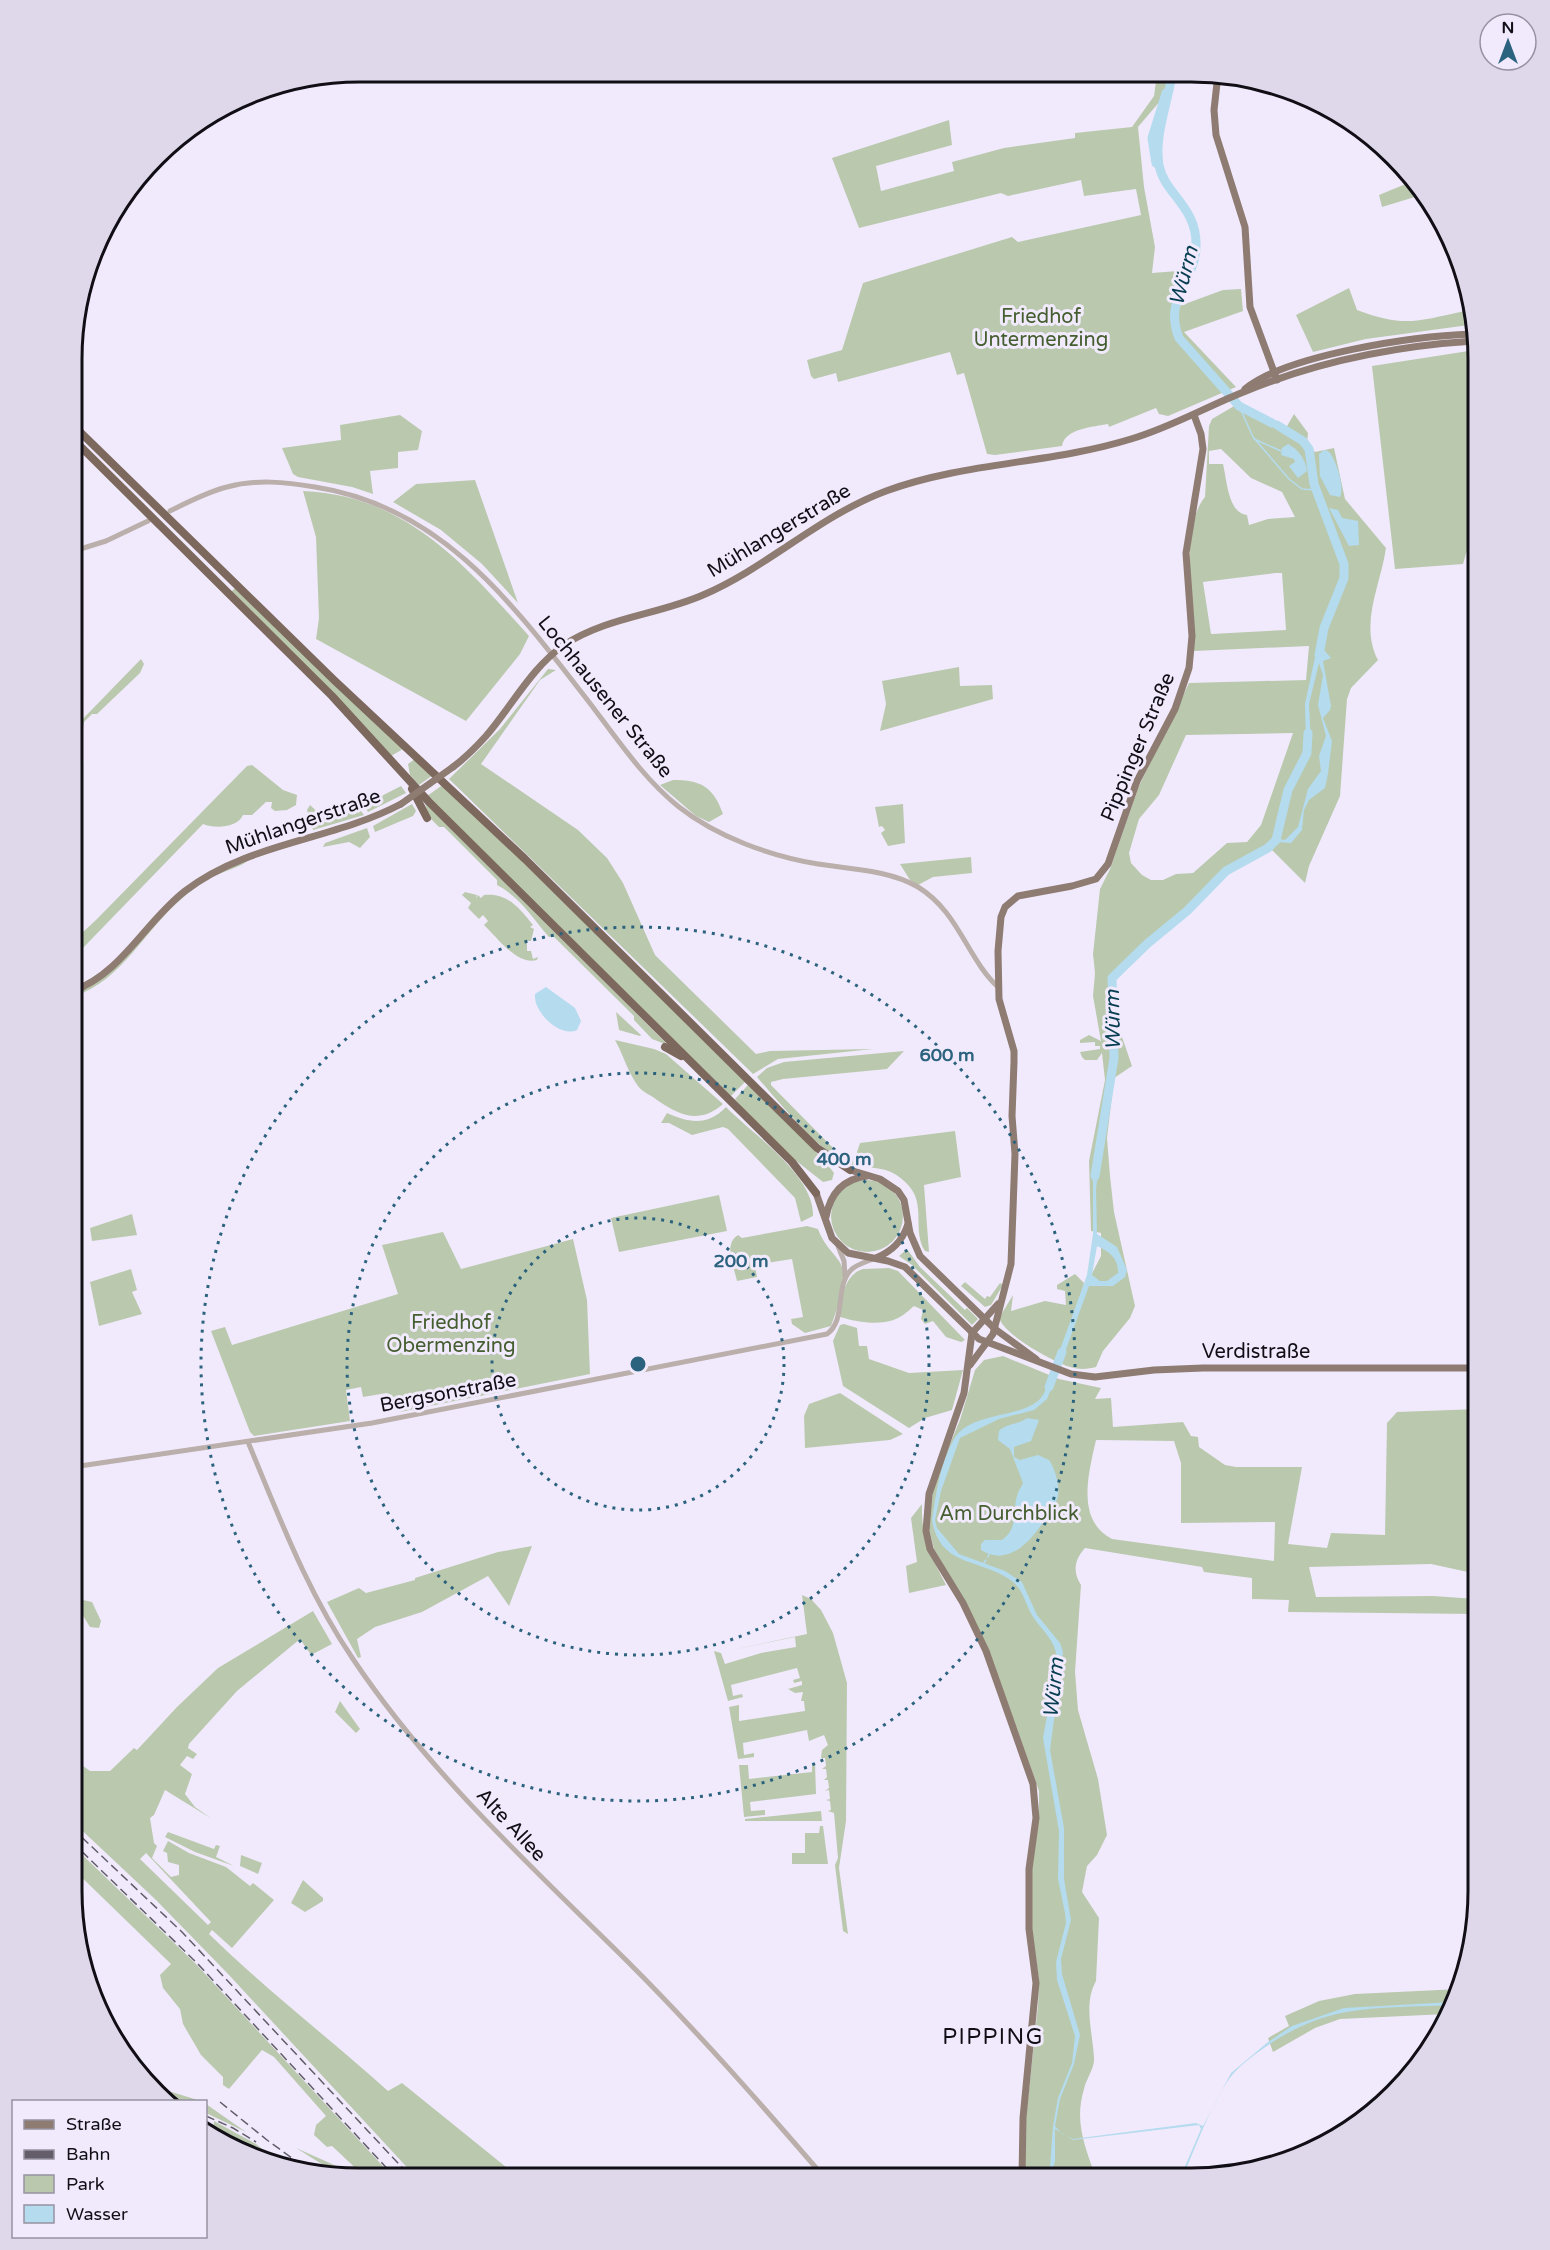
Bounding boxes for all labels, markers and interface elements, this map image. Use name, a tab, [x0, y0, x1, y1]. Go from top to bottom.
north arrow	[1478, 12, 1538, 72]
text: N	[1502, 18, 1514, 38]
water label: Würm	[1164, 243, 1204, 308]
park label: Friedhof Untermenzing	[974, 305, 1108, 352]
street label: Mühlangerstraße	[703, 479, 855, 583]
street label: Lochhausener Straße	[532, 611, 678, 783]
street label: Pippinger Straße	[1096, 669, 1180, 825]
street label: Mühlangerstraße	[222, 784, 384, 860]
water label: Würm	[1100, 989, 1126, 1050]
text: 600 m	[919, 1044, 975, 1066]
text: 400 m	[816, 1148, 872, 1170]
text: 200 m	[713, 1250, 769, 1272]
park label: Friedhof Obermenzing	[386, 1311, 516, 1358]
street label: Verdistraße	[1202, 1340, 1310, 1364]
centre of rings	[628, 1354, 648, 1374]
street label: Bergsonstraße	[378, 1368, 518, 1418]
park label: Am Durchblick	[939, 1502, 1079, 1526]
water label: Würm	[1038, 1656, 1070, 1719]
street label: Alte Allee	[471, 1783, 551, 1867]
district label: PIPPING	[942, 2024, 1044, 2050]
legend	[12, 2100, 207, 2238]
text: Straße	[66, 2113, 122, 2135]
text: Bahn	[66, 2143, 111, 2165]
text: Park	[66, 2173, 105, 2195]
text: Wasser	[66, 2203, 128, 2225]

